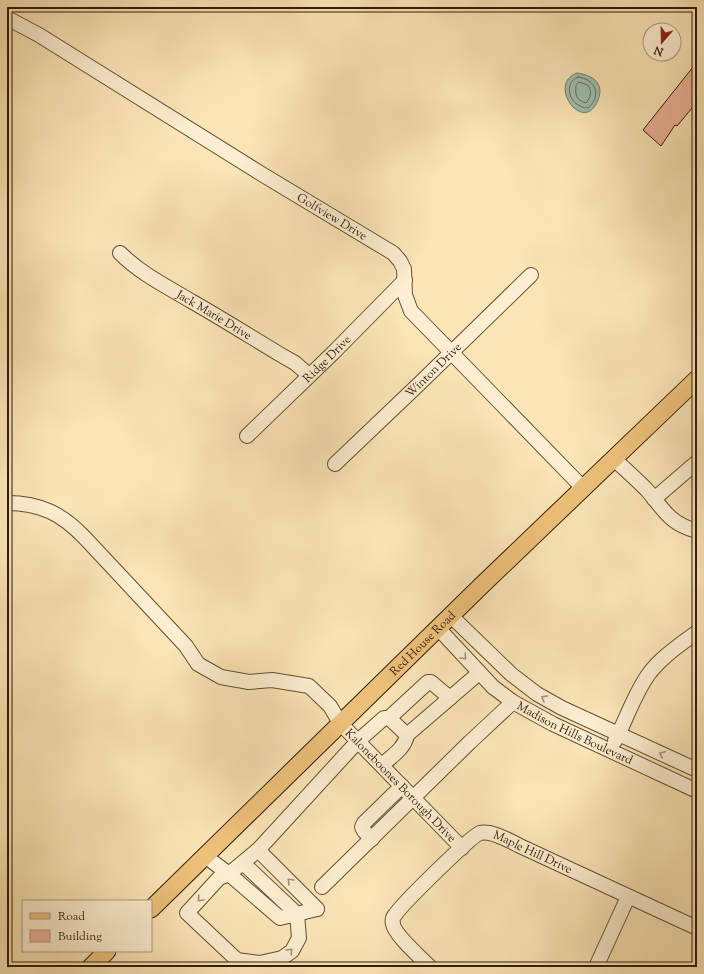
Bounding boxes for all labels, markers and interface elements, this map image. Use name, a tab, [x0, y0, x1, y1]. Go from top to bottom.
north arrow	[642, 22, 682, 62]
text: N	[652, 41, 667, 60]
street label: Golfview Drive	[293, 189, 371, 246]
street label: Jack Marie Drive	[172, 286, 255, 345]
street label: Ridge Drive	[299, 331, 356, 387]
street label: Winton Drive	[402, 339, 467, 402]
street label: Red House Road	[386, 607, 460, 680]
one-way arrow	[460, 652, 467, 660]
one-way arrow	[541, 696, 548, 703]
street label: Madison Hills Boulevard	[513, 698, 636, 770]
street label: Kaloneboones Borough Drive	[340, 725, 460, 847]
one-way arrow	[658, 751, 666, 759]
street label: Maple Hill Drive	[490, 827, 575, 879]
one-way arrow	[287, 878, 294, 886]
one-way arrow	[197, 894, 205, 902]
legend	[22, 900, 152, 952]
text: Road	[58, 908, 85, 926]
text: Building	[58, 928, 102, 946]
one-way arrow	[285, 948, 293, 956]

